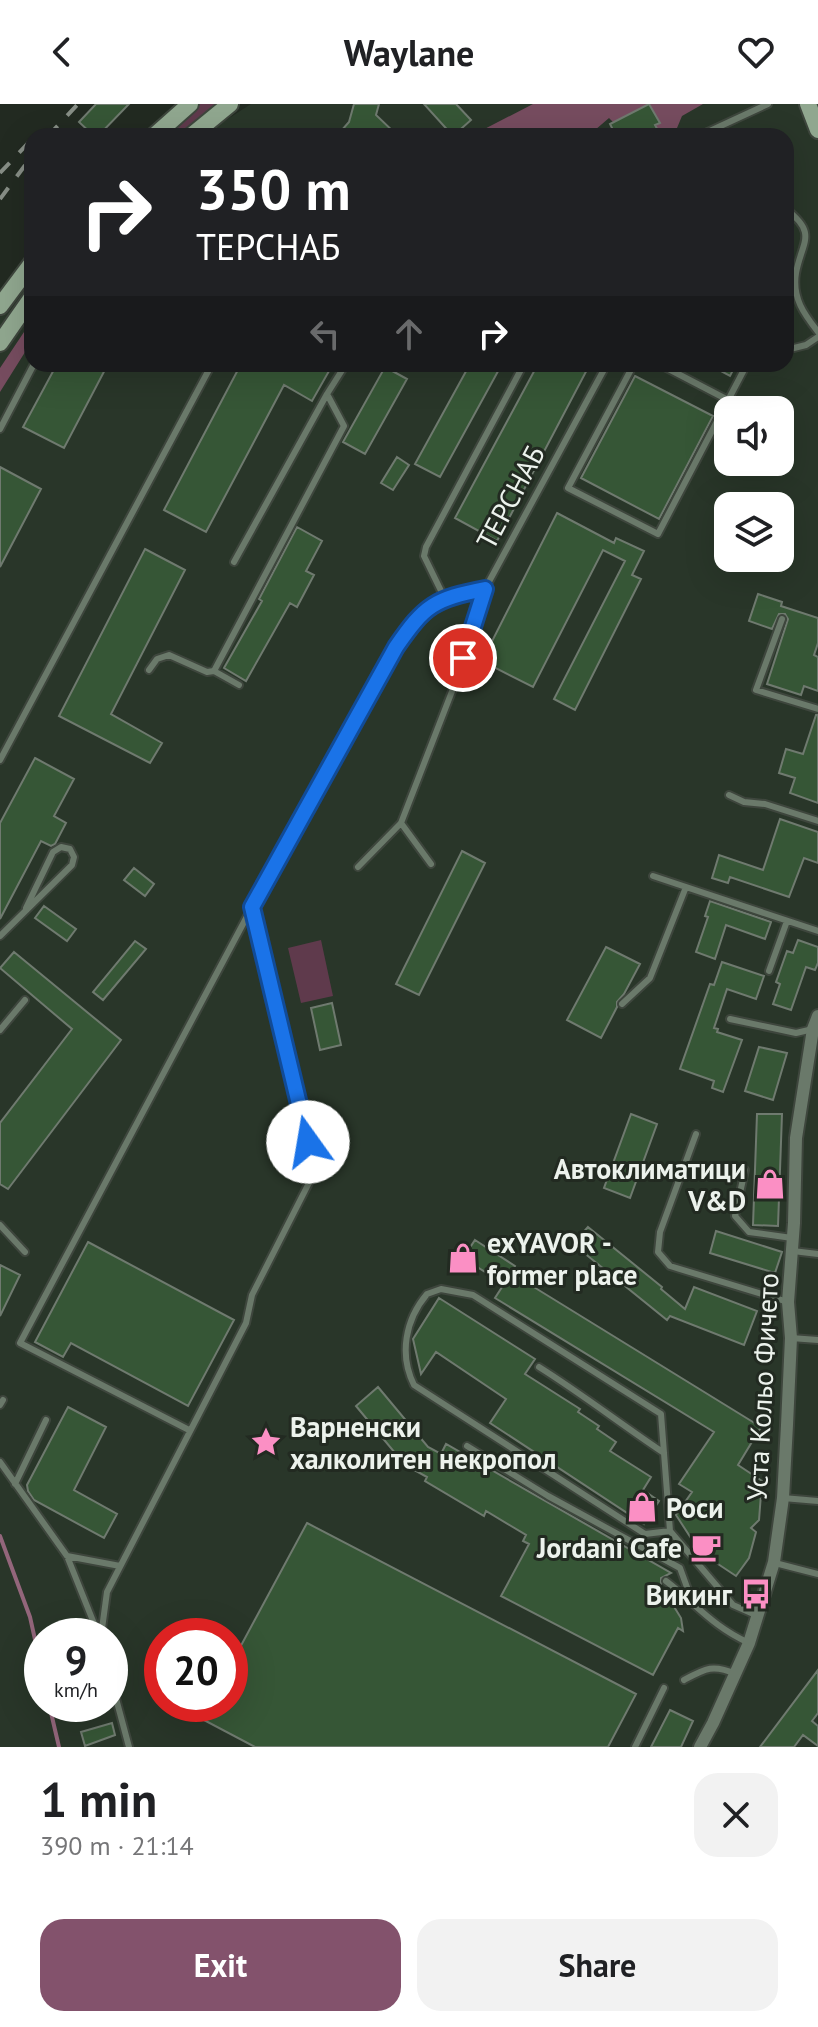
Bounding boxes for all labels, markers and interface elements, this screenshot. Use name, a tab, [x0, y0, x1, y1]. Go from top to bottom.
text: Waylane	[344, 29, 474, 76]
icon: back	[40, 30, 84, 74]
icon: heart	[734, 30, 778, 74]
text: 350 m	[196, 153, 351, 225]
icon: right	[64, 160, 168, 264]
text: ТЕРСНАБ	[196, 223, 340, 270]
icon: left	[303, 312, 347, 356]
icon: ahead	[387, 312, 431, 356]
icon: right	[471, 312, 515, 356]
map controls	[714, 396, 794, 572]
button: sound	[714, 396, 794, 476]
street label: ТЕРСНАБ	[467, 439, 553, 555]
button: layers	[714, 492, 794, 572]
pin	[429, 624, 497, 692]
icon: arrive	[441, 636, 485, 680]
position arrow	[266, 1100, 350, 1184]
place label: Автоклиматици V&D	[554, 1150, 746, 1219]
shop icon: Автоклиматици V&D	[753, 1167, 787, 1201]
place label: exYAVOR - former place	[487, 1224, 638, 1293]
shop icon: exYAVOR - former place	[446, 1241, 480, 1275]
street label: Уста Кольо Фичето	[738, 1272, 786, 1502]
place label: Варненски халколитен некропол	[290, 1408, 556, 1477]
place icon: Варненски халколитен некропол	[249, 1425, 283, 1459]
place label: Роси	[666, 1489, 723, 1526]
shop icon: Роси	[625, 1490, 659, 1524]
place label: Jordani Cafe	[536, 1529, 682, 1566]
cafe icon: Jordani Cafe	[689, 1530, 723, 1564]
place label: Викинг	[646, 1576, 732, 1613]
bus stop icon: Викинг	[739, 1577, 773, 1611]
speed limit sign: 20	[144, 1618, 248, 1722]
text: 9	[65, 1634, 87, 1686]
text: km/h	[54, 1677, 98, 1703]
text: 1 min	[40, 1768, 157, 1830]
button: close	[694, 1773, 778, 1857]
text: 390 m · 21:14	[40, 1829, 194, 1862]
button: Exit	[40, 1919, 401, 2011]
button: Share	[417, 1919, 778, 2011]

